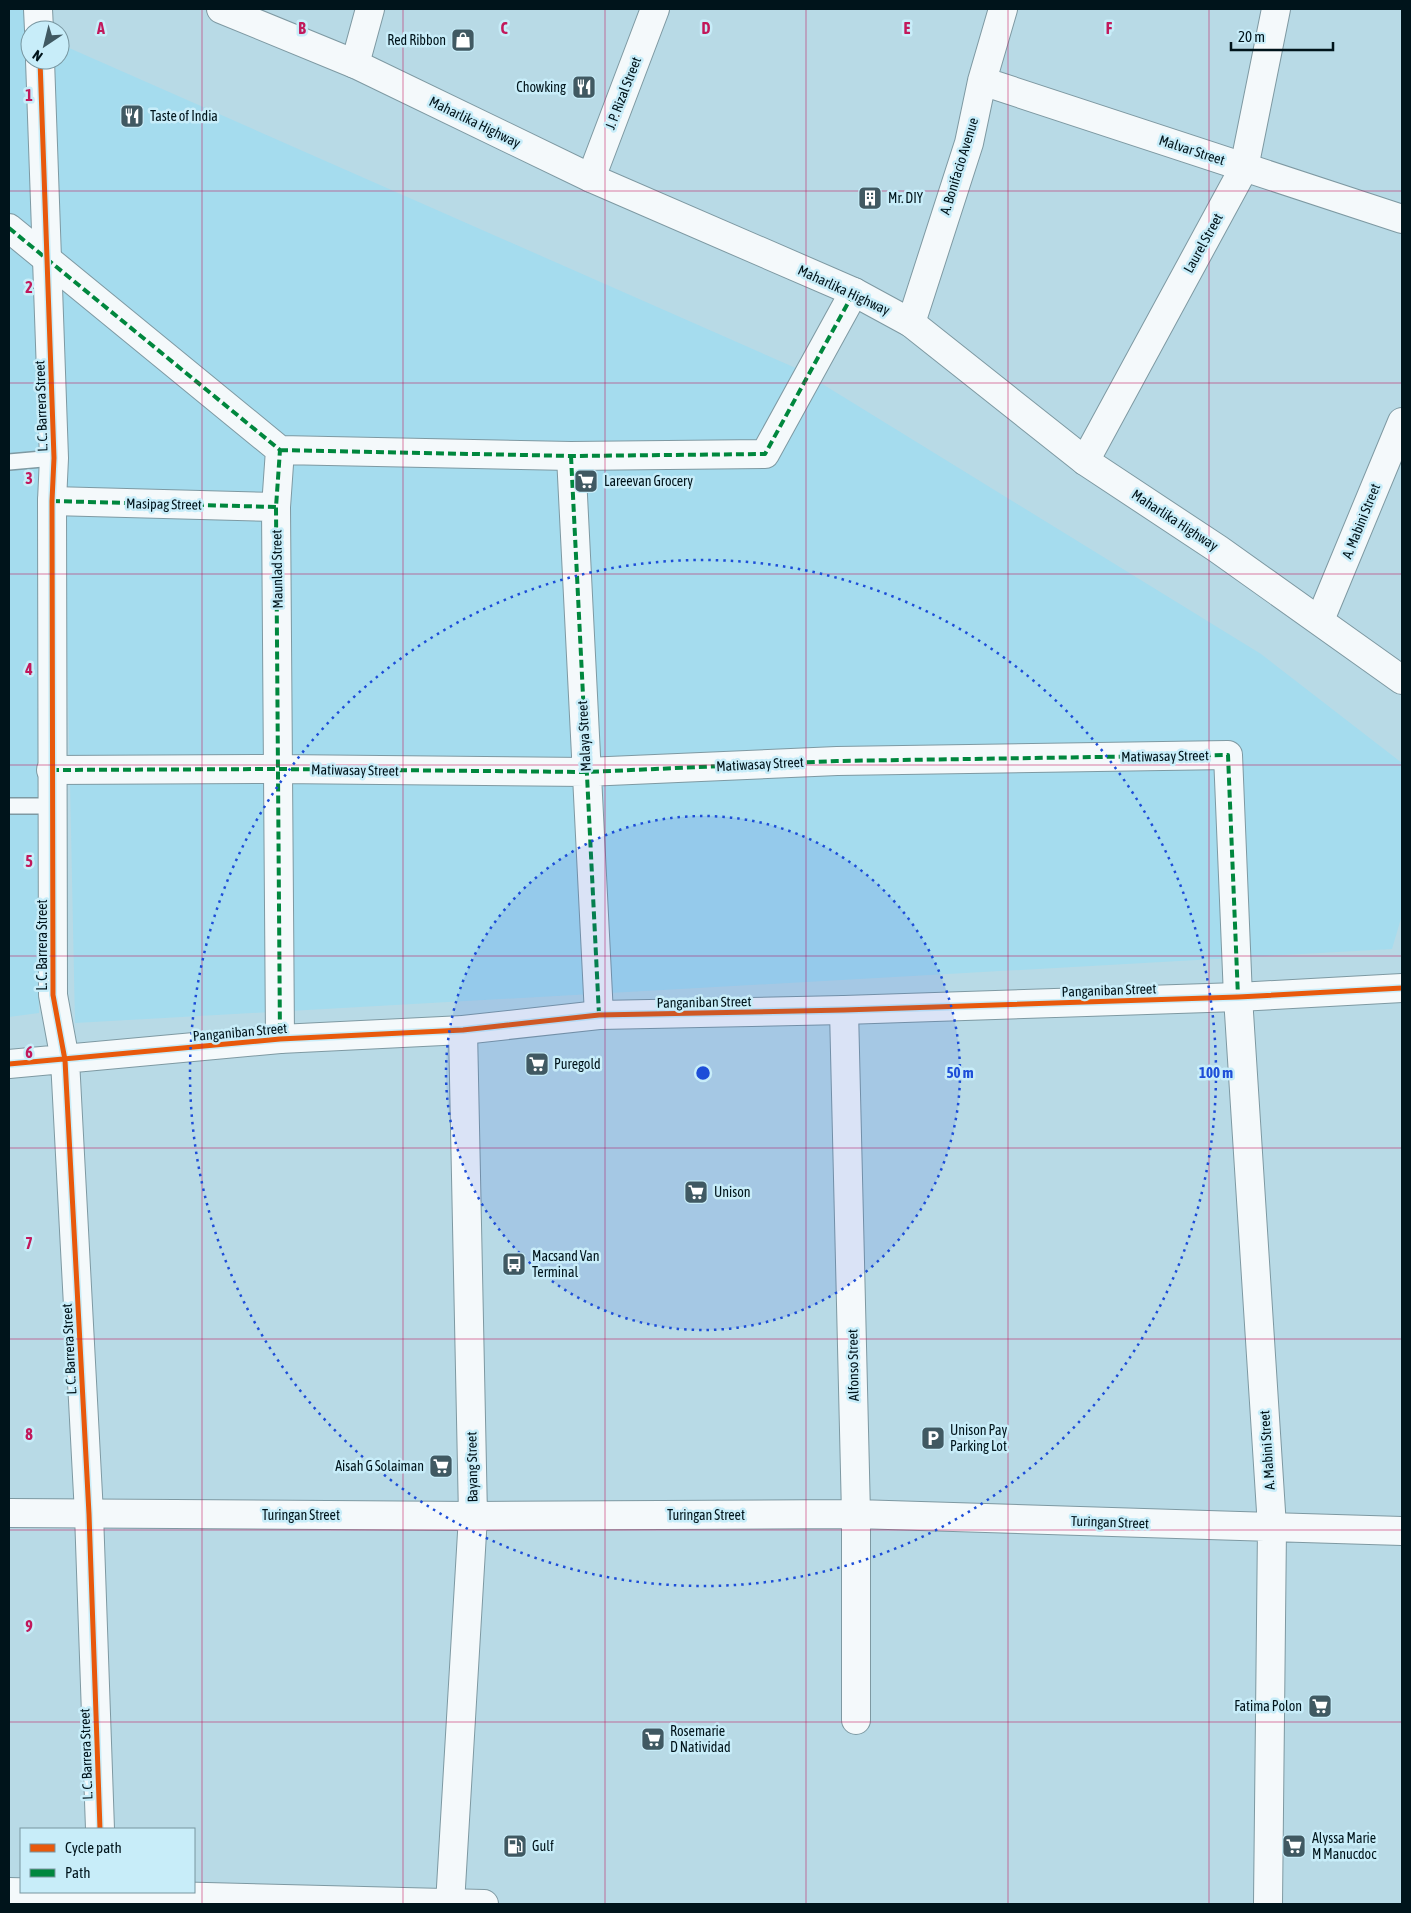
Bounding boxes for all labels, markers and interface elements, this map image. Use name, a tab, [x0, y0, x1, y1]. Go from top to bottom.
text: A	[96, 19, 105, 37]
text: B	[298, 19, 306, 37]
text: C	[500, 19, 508, 37]
text: D	[702, 19, 711, 37]
text: E	[904, 19, 911, 37]
text: F	[1106, 19, 1113, 37]
north arrow	[20, 20, 70, 70]
scale bar	[1231, 20, 1334, 52]
shop icon: Red Ribbon	[450, 27, 476, 53]
text: 20 m	[1238, 28, 1265, 45]
place label: Red Ribbon	[387, 32, 446, 48]
text: N	[30, 47, 46, 65]
street label: J. P. Rizal Street	[602, 54, 644, 132]
restaurant icon: Chowking	[571, 74, 597, 100]
place label: Chowking	[516, 79, 566, 95]
text: 1	[25, 86, 33, 104]
street label: Maharlika Highway	[427, 93, 523, 151]
restaurant icon: Taste of India	[119, 103, 145, 129]
place label: Taste of India	[150, 108, 218, 124]
street label: A. Bonifacio Avenue	[937, 116, 981, 216]
street label: Malvar Street	[1157, 132, 1227, 168]
building icon: Mr. DIY	[857, 185, 883, 211]
place label: Mr. DIY	[888, 190, 924, 206]
street label: Laurel Street	[1180, 210, 1226, 276]
street label: Maharlika Highway	[796, 262, 893, 318]
text: 2	[25, 278, 33, 296]
street label: L. C. Barrera Street	[31, 360, 51, 452]
supermarket icon: Lareevan Grocery	[573, 468, 599, 494]
text: 3	[25, 469, 33, 487]
place label: Lareevan Grocery	[604, 473, 693, 489]
street label: A. Mabini Street	[1339, 481, 1383, 561]
street label: Maharlika Highway	[1129, 486, 1221, 554]
street label: Masipag Street	[126, 495, 202, 513]
street label: Maunlad Street	[268, 529, 286, 609]
text: 4	[24, 660, 33, 678]
street label: Malaya Street	[574, 700, 594, 772]
street label: Matiwasay Street	[1121, 747, 1209, 765]
street label: Matiwasay Street	[716, 754, 804, 774]
street label: Matiwasay Street	[311, 761, 399, 779]
text: 5	[25, 852, 33, 870]
street label: L. C. Barrera Street	[34, 899, 50, 991]
street label: Panganiban Street	[1061, 980, 1157, 1000]
street label: Panganiban Street	[657, 993, 751, 1011]
street label: Panganiban Street	[192, 1020, 288, 1044]
text: 6	[25, 1043, 33, 1061]
supermarket icon: Puregold	[524, 1051, 550, 1077]
place label: Puregold	[554, 1056, 601, 1072]
centre of rings	[694, 1064, 712, 1082]
text: 50 m	[947, 1064, 974, 1081]
text: 100 m	[1199, 1064, 1233, 1081]
supermarket icon: Unison	[683, 1179, 709, 1205]
place label: Unison	[714, 1184, 751, 1200]
text: 7	[25, 1234, 33, 1252]
place label: Macsand Van Terminal	[532, 1248, 600, 1280]
bus stop icon: Macsand Van Terminal	[501, 1251, 527, 1277]
street label: L. C. Barrera Street	[59, 1303, 79, 1395]
street label: Alfonso Street	[844, 1329, 862, 1401]
street label: A. Mabini Street	[1256, 1410, 1278, 1490]
place label: Unison Pay Parking Lot	[950, 1422, 1008, 1454]
text: 8	[25, 1425, 33, 1443]
parking icon: Unison Pay Parking Lot	[920, 1425, 946, 1451]
street label: Bayang Street	[463, 1431, 481, 1503]
supermarket icon: Aisah G Solaiman	[428, 1453, 454, 1479]
place label: Aisah G Solaiman	[335, 1458, 424, 1474]
street label: Turingan Street	[262, 1507, 340, 1523]
street label: Turingan Street	[667, 1507, 745, 1523]
street label: Turingan Street	[1071, 1513, 1149, 1531]
text: 9	[25, 1617, 33, 1635]
supermarket icon: Fatima Polon	[1307, 1693, 1333, 1719]
place label: Fatima Polon	[1234, 1698, 1302, 1714]
street label: L. C. Barrera Street	[76, 1708, 96, 1800]
place label: Rosemarie D Natividad	[670, 1723, 731, 1755]
supermarket icon: Rosemarie D Natividad	[640, 1726, 666, 1752]
legend	[20, 1828, 195, 1893]
place label: Alyssa Marie M Manucdoc	[1312, 1830, 1377, 1862]
fuel station icon: Gulf	[502, 1833, 528, 1859]
supermarket icon: Alyssa Marie M Manucdoc	[1281, 1833, 1307, 1859]
place label: Gulf	[532, 1838, 554, 1854]
text: Cycle path	[65, 1839, 122, 1856]
text: Path	[65, 1864, 91, 1881]

